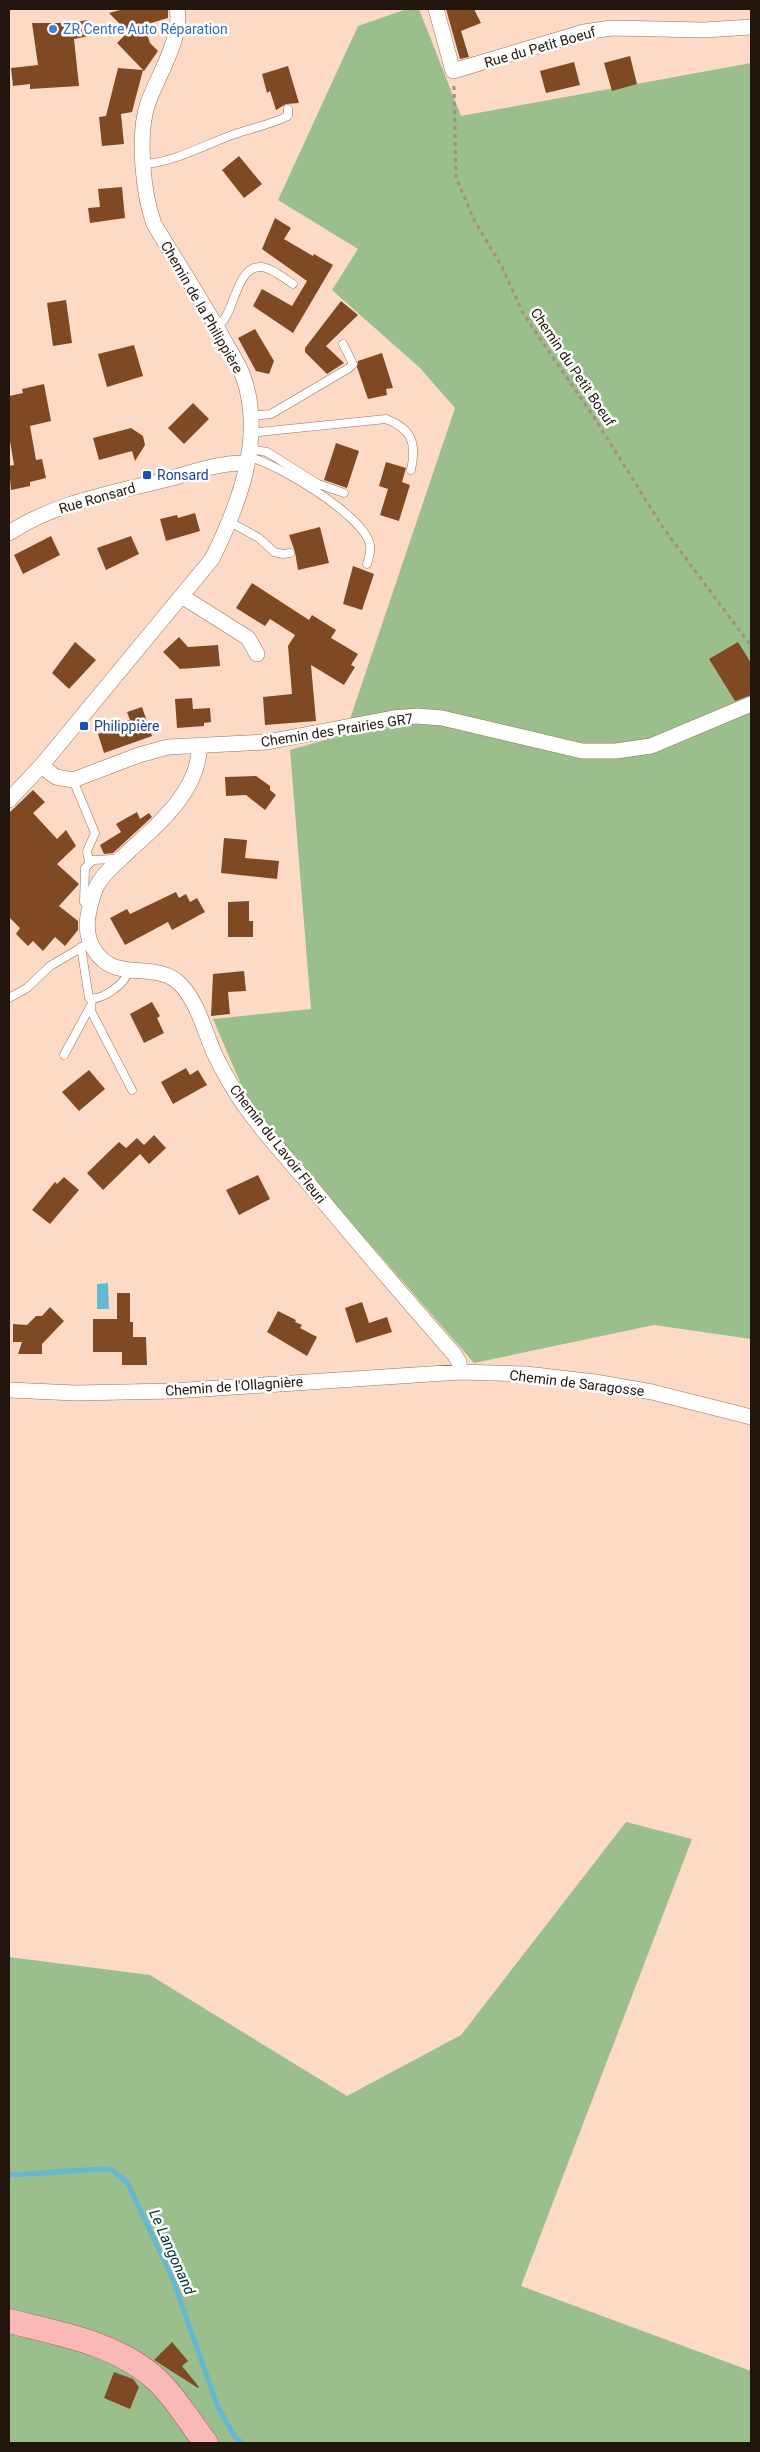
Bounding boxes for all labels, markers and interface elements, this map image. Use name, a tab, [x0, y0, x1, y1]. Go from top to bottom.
place label: ZR Centre Auto Réparation	[63, 21, 228, 37]
marker: ZR Centre Auto Réparation	[47, 23, 59, 35]
street label: Rue du Petit Boeuf	[482, 23, 598, 71]
street label: Chemin de la Philippière	[158, 238, 246, 376]
street label: Chemin du Petit Boeuf	[527, 305, 619, 429]
place label: Ronsard	[157, 467, 209, 483]
marker: Ronsard	[141, 469, 153, 481]
street label: Rue Ronsard	[57, 479, 137, 517]
street label: Chemin des Prairies GR7	[260, 710, 414, 750]
place label: Philippière	[94, 718, 159, 734]
marker: Philippière	[78, 720, 90, 732]
street label: Chemin du Lavoir Fleuri	[227, 1082, 329, 1206]
street label: Chemin de Saragosse	[509, 1367, 645, 1399]
street label: Chemin de l'Ollagnière	[164, 1373, 304, 1399]
water label: Le Langonand	[145, 2206, 199, 2298]

